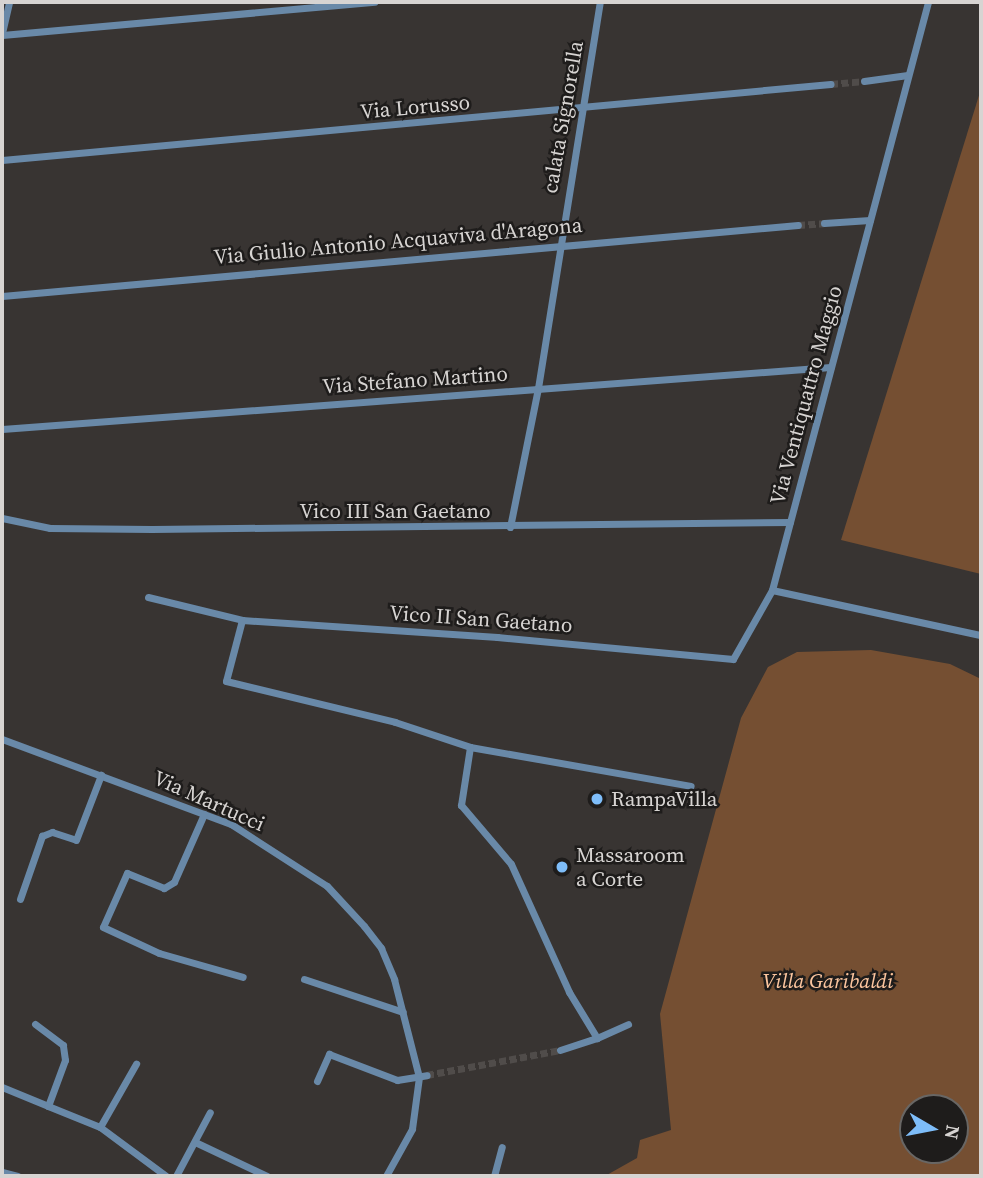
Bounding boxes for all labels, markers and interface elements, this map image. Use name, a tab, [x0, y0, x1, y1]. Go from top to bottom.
street label: calata Signorella	[537, 39, 589, 195]
street label: Via Lorusso	[359, 90, 471, 124]
street label: Via Giulio Antonio Acquaviva d'Aragona	[213, 212, 583, 270]
street label: Via Ventiquattro Maggio	[765, 282, 847, 508]
street label: Via Stefano Martino	[321, 361, 509, 399]
street label: Vico III San Gaetano	[299, 498, 491, 524]
street label: Vico II San Gaetano	[389, 600, 573, 638]
street label: Via Martucci	[149, 765, 269, 837]
place label: RampaVilla	[611, 786, 717, 812]
marker: RampaVilla	[589, 791, 605, 807]
place label: Massaroom a Corte	[576, 842, 685, 892]
marker: Massaroom a Corte	[554, 859, 570, 875]
park label: Villa Garibaldi	[763, 968, 893, 994]
north arrow	[899, 1094, 969, 1164]
text: N	[939, 1123, 967, 1141]

